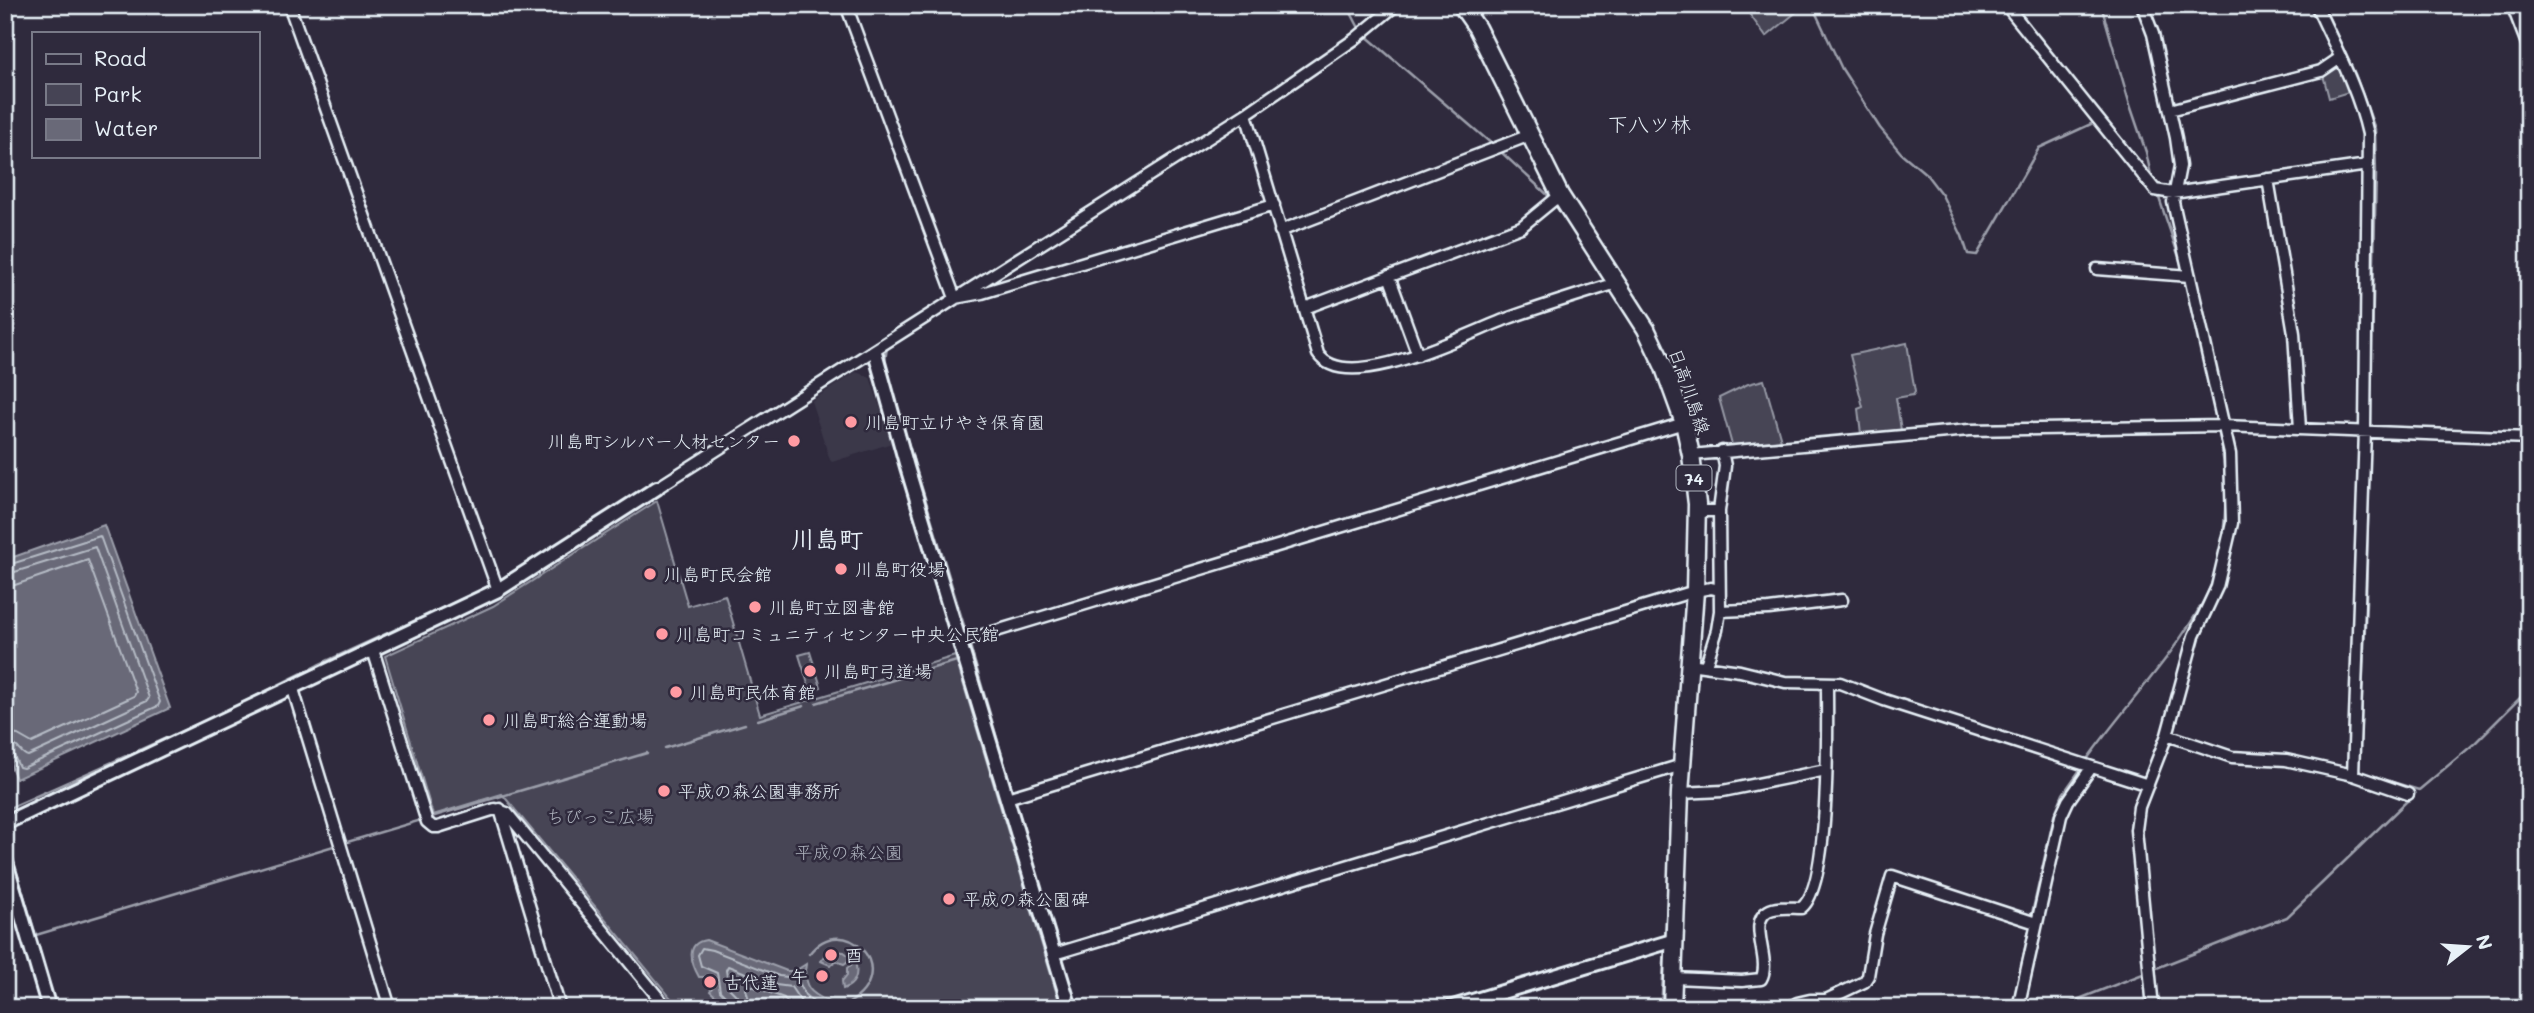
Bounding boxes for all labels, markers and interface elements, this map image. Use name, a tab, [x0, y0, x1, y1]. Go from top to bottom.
legend	[32, 32, 259, 158]
text: Road	[94, 44, 146, 71]
text: Park	[94, 80, 142, 107]
district label: 下八ツ林	[1607, 110, 1691, 137]
text: Water	[94, 114, 158, 141]
street label: 日高川島線	[1664, 345, 1716, 437]
place label: 川島町立けやき保育園	[865, 410, 1045, 434]
marker: 川島町立けやき保育園	[843, 414, 859, 430]
place label: 川島町シルバー人材センター	[548, 429, 780, 453]
marker: 川島町シルバー人材センター	[786, 433, 802, 449]
road number: 74	[1676, 466, 1712, 491]
district label: 川島町	[791, 523, 863, 554]
place label: 川島町役場	[855, 557, 945, 581]
marker: 川島町役場	[833, 561, 849, 577]
place label: 川島町民会館	[664, 562, 772, 586]
marker: 川島町民会館	[642, 566, 658, 582]
place label: 川島町立図書館	[769, 595, 895, 619]
marker: 川島町立図書館	[747, 599, 763, 615]
place label: 川島町コミュニティセンター中央公民館	[676, 622, 999, 646]
marker: 川島町コミュニティセンター中央公民館	[654, 626, 670, 642]
place label: 川島町弓道場	[824, 659, 932, 683]
marker: 川島町弓道場	[802, 663, 818, 679]
place label: 川島町民体育館	[690, 680, 816, 704]
marker: 川島町民体育館	[668, 684, 684, 700]
place label: 川島町総合運動場	[503, 708, 647, 732]
marker: 川島町総合運動場	[481, 712, 497, 728]
place label: 平成の森公園事務所	[678, 779, 840, 803]
marker: 平成の森公園事務所	[656, 783, 672, 799]
park label: ちびっこ広場	[546, 804, 654, 828]
park label: 平成の森公園	[795, 840, 903, 864]
place label: 平成の森公園碑	[963, 887, 1089, 911]
marker: 平成の森公園碑	[941, 891, 957, 907]
north arrow	[2432, 912, 2502, 982]
text: N	[2471, 931, 2499, 952]
place label: 酉	[845, 943, 863, 967]
marker: 酉	[823, 947, 839, 963]
place label: 午	[790, 964, 808, 988]
marker: 午	[814, 968, 830, 984]
place label: 古代蓮	[724, 970, 778, 994]
marker: 古代蓮	[702, 974, 718, 990]

